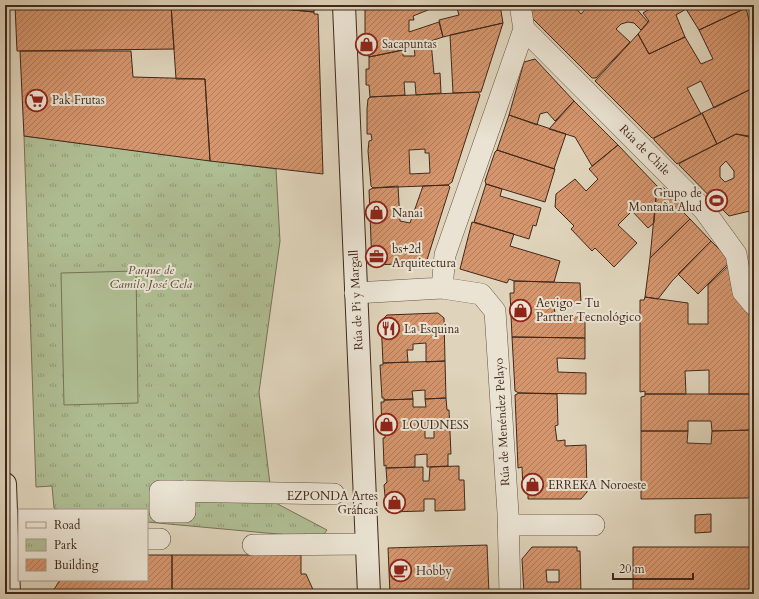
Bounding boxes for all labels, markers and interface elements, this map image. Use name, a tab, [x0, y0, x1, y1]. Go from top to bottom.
shop icon: Sacapuntas	[354, 31, 380, 57]
place label: Sacapuntas	[382, 36, 437, 52]
supermarket icon: Pak Frutas	[24, 87, 50, 113]
place label: Pak Frutas	[52, 92, 105, 108]
street label: Rúa de Chile	[616, 121, 674, 179]
place label: Grupo de Montaña Alud	[629, 185, 703, 215]
sports icon: Grupo de Montaña Alud	[704, 187, 730, 213]
shop icon: Nanai	[364, 200, 390, 226]
place label: Nanai	[392, 205, 423, 221]
place label: bs+2d Arquitectura	[392, 241, 457, 271]
office icon: bs+2d Arquitectura	[364, 243, 390, 269]
street label: Rúa de Pi y Margall	[345, 249, 367, 351]
park label: Parque de Camilo José Cela	[110, 262, 193, 292]
place label: Aevigo - Tu Partner Tecnológico	[536, 295, 641, 325]
shop icon: Aevigo - Tu Partner Tecnológico	[507, 297, 533, 323]
restaurant icon: La Esquina	[376, 316, 402, 342]
place label: La Esquina	[404, 321, 460, 337]
street label: Rúa de Menéndez Pelayo	[491, 357, 513, 486]
shop icon: LOUDNESS	[374, 412, 400, 438]
place label: LOUDNESS	[402, 417, 469, 433]
shop icon: ERREKA Noroeste	[520, 472, 546, 498]
place label: ERREKA Noroeste	[548, 477, 646, 493]
place label: EZPONDA Artes Gráficas	[287, 488, 378, 518]
shop icon: EZPONDA Artes Gráficas	[381, 490, 407, 516]
legend	[18, 509, 148, 581]
text: Road	[54, 517, 81, 533]
text: Park	[54, 537, 78, 553]
scale bar	[613, 555, 693, 581]
text: Building	[54, 557, 99, 573]
cafe icon: Hobby	[387, 558, 413, 584]
text: 20 m	[619, 561, 646, 577]
place label: Hobby	[416, 563, 452, 579]

